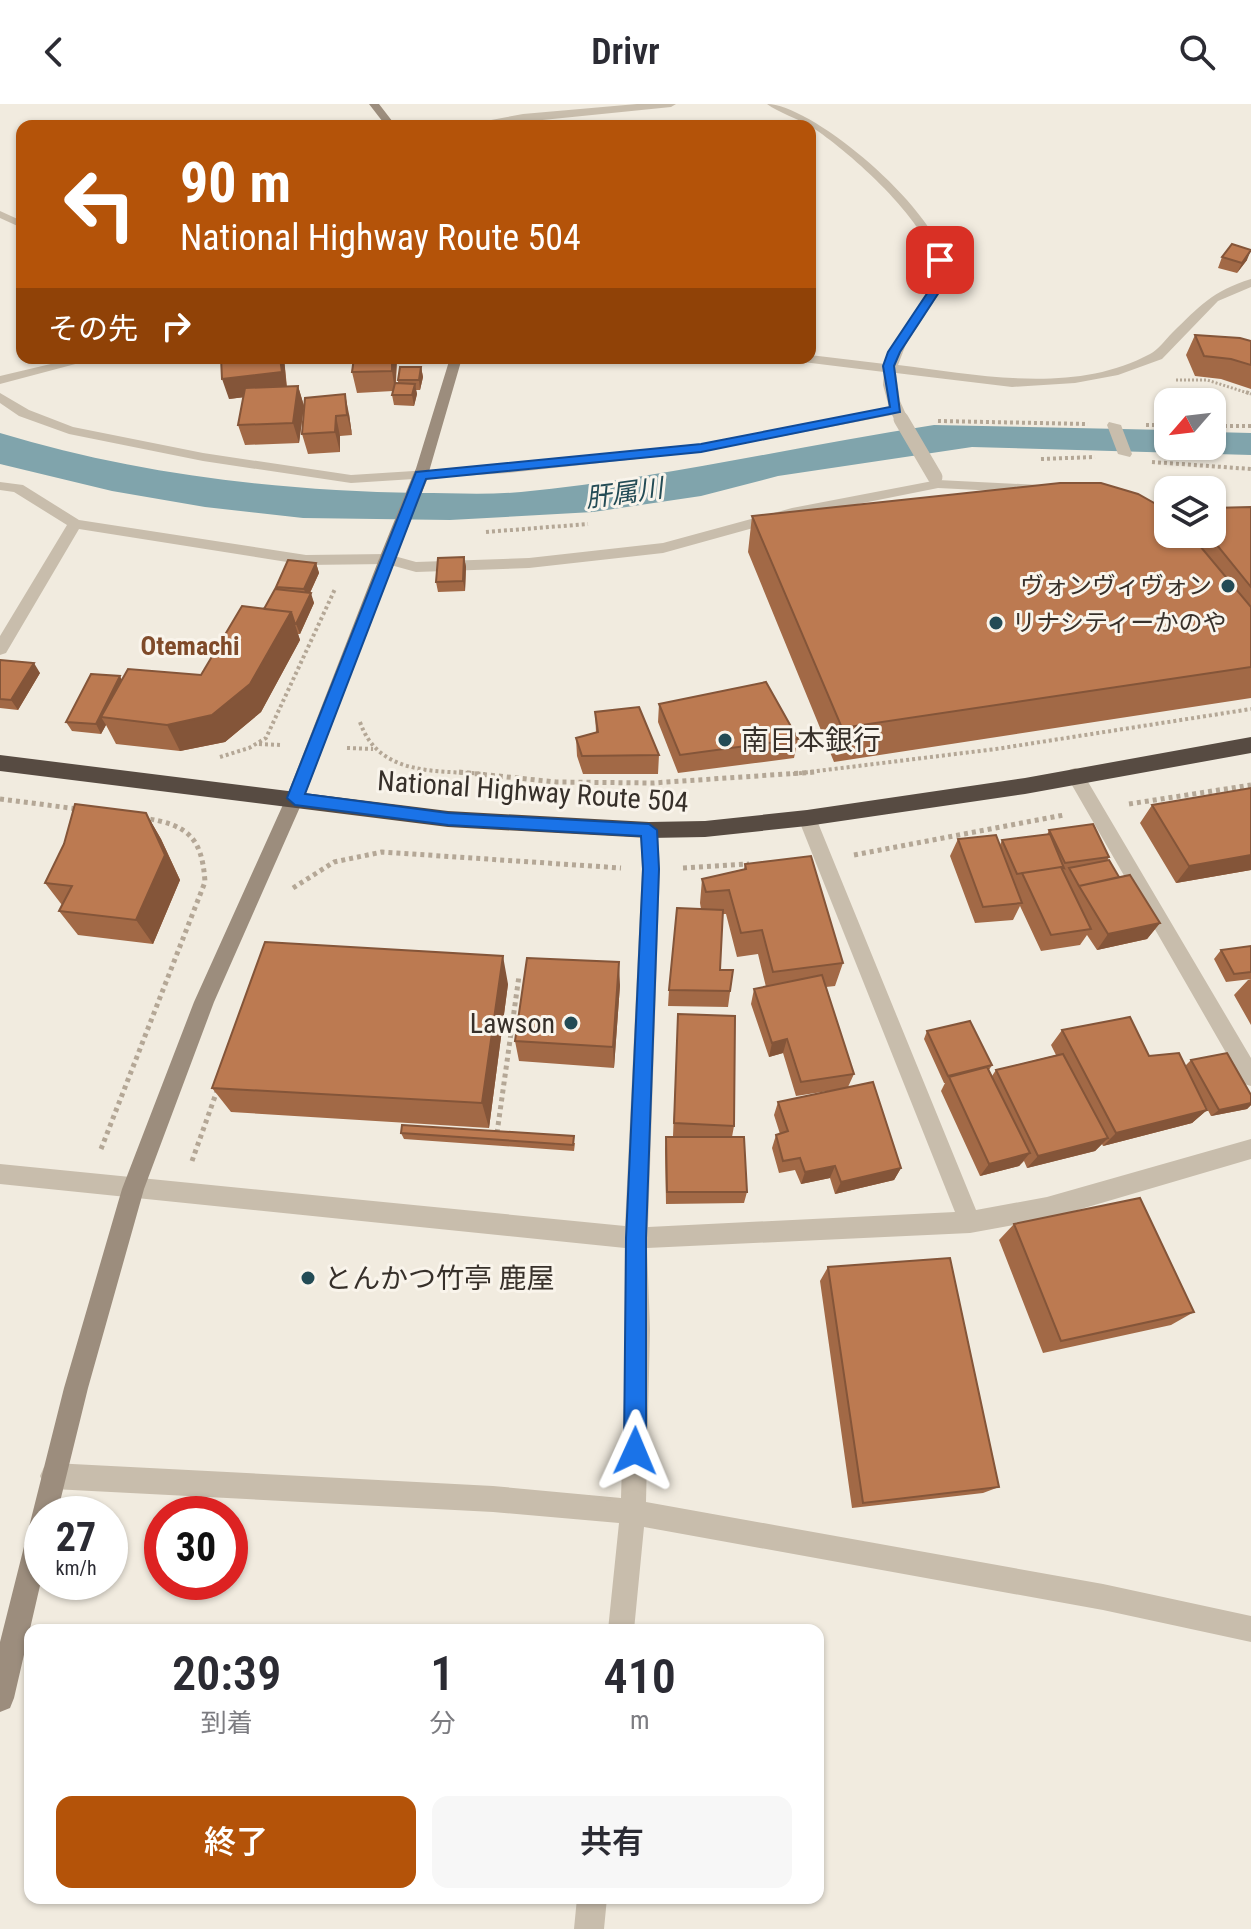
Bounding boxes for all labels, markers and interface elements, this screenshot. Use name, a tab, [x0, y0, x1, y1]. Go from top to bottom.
icon: back	[32, 30, 76, 74]
icon: search	[1175, 30, 1219, 74]
text: Drivr	[591, 31, 660, 73]
text: 90 m	[180, 150, 291, 216]
icon: left	[48, 152, 152, 256]
text: National Highway Route 504	[180, 217, 581, 259]
pin	[906, 226, 974, 294]
icon: arrive	[918, 238, 962, 282]
icon: right	[154, 304, 198, 348]
text: その先	[48, 311, 138, 346]
north arrow	[1154, 388, 1226, 460]
map controls	[1154, 388, 1226, 548]
water label: 肝属川	[583, 472, 668, 513]
button: layers	[1154, 476, 1226, 548]
place label: ヴォンヴィヴォン	[1020, 572, 1212, 600]
marker: ヴォンヴィヴォン	[1219, 577, 1237, 595]
place label: リナシティーかのや	[1012, 609, 1227, 637]
marker: リナシティーかのや	[987, 614, 1005, 632]
district label: Otemachi	[141, 631, 239, 661]
place label: 南日本銀行	[741, 724, 881, 757]
marker: 南日本銀行	[716, 731, 734, 749]
street label: National Highway Route 504	[376, 764, 690, 819]
place label: Lawson	[470, 1007, 555, 1040]
marker: Lawson	[562, 1014, 580, 1032]
place label: とんかつ竹亭 鹿屋	[324, 1262, 554, 1295]
marker: とんかつ竹亭 鹿屋	[299, 1269, 317, 1287]
position arrow	[593, 1409, 677, 1493]
speed limit sign: 30	[144, 1496, 248, 1600]
text: 27	[56, 1514, 96, 1561]
text: km/h	[55, 1556, 97, 1580]
text: 20:39	[172, 1645, 281, 1702]
text: 1	[430, 1645, 454, 1702]
text: 410	[604, 1648, 676, 1705]
text: m	[630, 1705, 650, 1735]
text: 到着	[201, 1708, 253, 1738]
text: 分	[429, 1708, 455, 1738]
button: 終了	[56, 1796, 416, 1888]
button: 共有	[432, 1796, 792, 1888]

